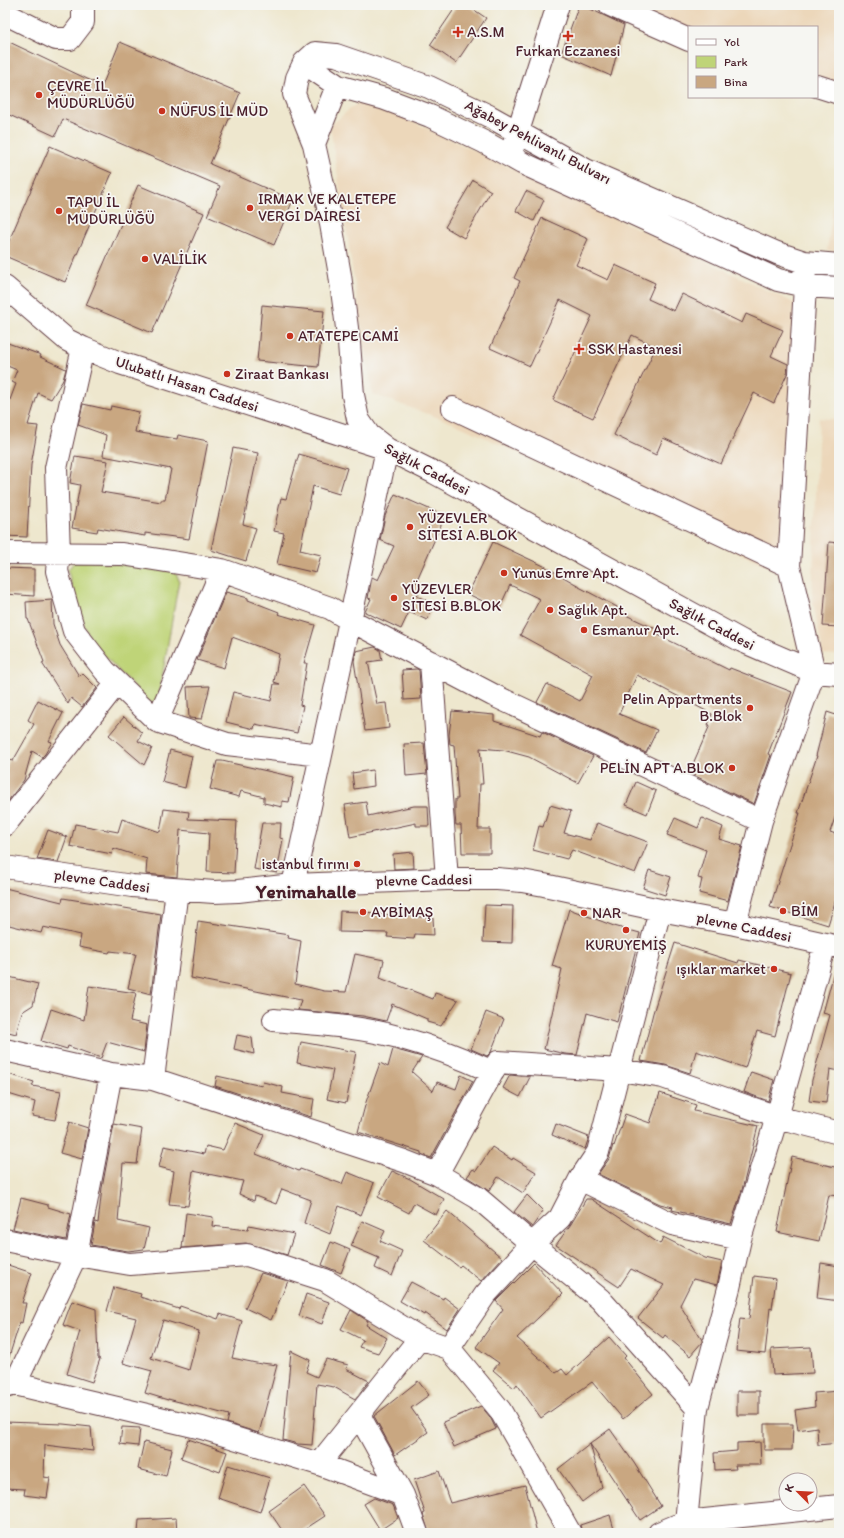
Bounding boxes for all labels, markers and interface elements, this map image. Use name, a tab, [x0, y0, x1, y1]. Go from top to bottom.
place label: A.S.M	[467, 23, 505, 41]
marker: A.S.M	[452, 26, 464, 38]
legend	[688, 26, 818, 98]
marker: Furkan Eczanesi	[563, 31, 573, 41]
text: Yol	[724, 35, 740, 49]
place label: Furkan Eczanesi	[516, 42, 620, 60]
text: Park	[724, 55, 748, 69]
text: Bina	[724, 75, 748, 89]
place label: ÇEVRE İL MÜDÜRLÜĞÜ	[47, 77, 135, 112]
marker: ÇEVRE İL MÜDÜRLÜĞÜ	[34, 90, 44, 100]
street label: Ağabey Pehlivanlı Bulvarı	[462, 96, 614, 188]
place label: NÜFUS İL MÜD	[170, 102, 268, 120]
marker: NÜFUS İL MÜD	[157, 106, 167, 116]
place label: IRMAK VE KALETEPE VERGİ DAİRESİ	[258, 190, 396, 225]
place label: TAPU İL MÜDÜRLÜĞÜ	[67, 193, 155, 228]
marker: IRMAK VE KALETEPE VERGİ DAİRESİ	[245, 203, 255, 213]
marker: TAPU İL MÜDÜRLÜĞÜ	[54, 206, 64, 216]
place label: VALİLİK	[153, 250, 207, 268]
marker: VALİLİK	[140, 254, 150, 264]
place label: ATATEPE CAMİ	[298, 327, 399, 345]
marker: ATATEPE CAMİ	[285, 331, 295, 341]
place label: SSK Hastanesi	[588, 340, 682, 358]
marker: SSK Hastanesi	[573, 343, 585, 355]
street label: Ulubatlı Hasan Caddesi	[113, 352, 261, 416]
place label: Ziraat Bankası	[235, 365, 329, 383]
marker: Ziraat Bankası	[222, 369, 232, 379]
street label: Sağlık Caddesi	[381, 439, 473, 499]
place label: YÜZEVLER SİTESİ A.BLOK	[418, 509, 518, 544]
marker: YÜZEVLER SİTESİ A.BLOK	[405, 522, 415, 532]
place label: Yunus Emre Apt.	[512, 564, 619, 582]
marker: Yunus Emre Apt.	[499, 568, 509, 578]
place label: YÜZEVLER SİTESİ B.BLOK	[402, 580, 501, 615]
marker: YÜZEVLER SİTESİ B.BLOK	[389, 593, 399, 603]
street label: Sağlık Caddesi	[666, 594, 758, 654]
place label: Sağlık Apt.	[558, 601, 627, 619]
marker: Sağlık Apt.	[545, 605, 555, 615]
place label: Esmanur Apt.	[592, 621, 679, 639]
marker: Esmanur Apt.	[579, 625, 589, 635]
place label: Pelin Appartments B.Blok	[623, 690, 742, 725]
marker: Pelin Appartments B.Blok	[745, 703, 755, 713]
place label: PELİN APT A.BLOK	[600, 759, 725, 777]
marker: PELİN APT A.BLOK	[727, 763, 737, 773]
place label: istanbul fırını	[262, 855, 349, 873]
marker: istanbul fırını	[352, 859, 362, 869]
street label: plevne Caddesi	[53, 865, 151, 897]
street label: plevne Caddesi	[376, 870, 472, 890]
district label: Yenimahalle	[255, 880, 356, 903]
place label: BİM	[791, 902, 818, 920]
place label: AYBİMAŞ	[371, 903, 433, 921]
place label: NAR	[592, 904, 622, 922]
marker: BİM	[778, 906, 788, 916]
marker: AYBİMAŞ	[358, 907, 368, 917]
marker: NAR	[579, 908, 589, 918]
street label: plevne Caddesi	[695, 908, 793, 946]
marker: KURUYEMİŞ	[621, 925, 631, 935]
place label: KURUYEMİŞ	[585, 936, 667, 954]
place label: ışıklar market	[676, 960, 766, 978]
marker: ışıklar market	[769, 964, 779, 974]
north arrow	[778, 1472, 818, 1512]
text: K	[782, 1481, 797, 1494]

